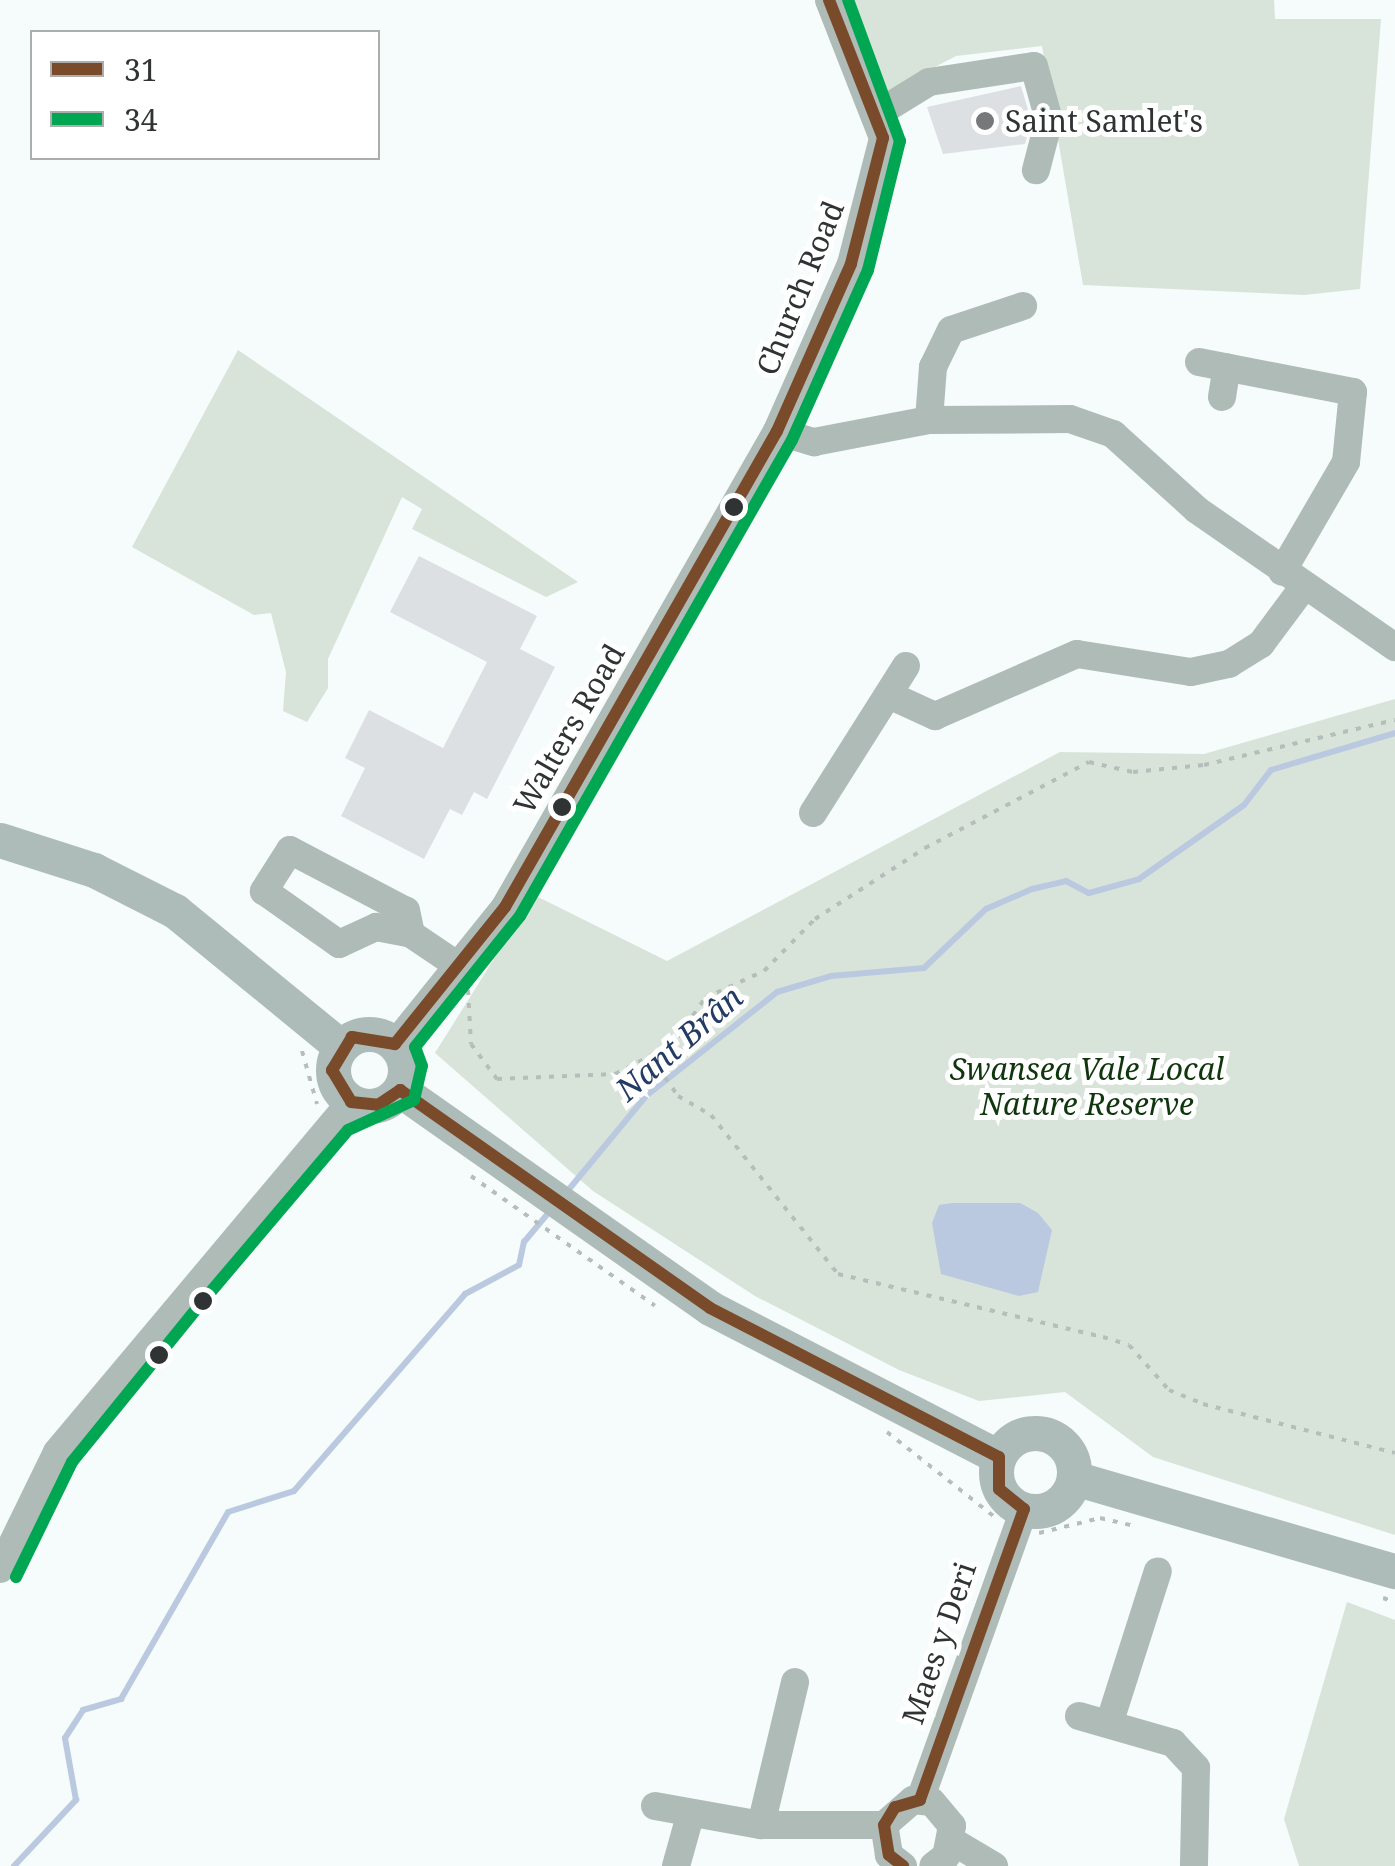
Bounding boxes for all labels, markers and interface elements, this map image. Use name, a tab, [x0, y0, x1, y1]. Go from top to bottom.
legend	[30, 30, 380, 160]
text: 31	[124, 49, 158, 90]
text: 34	[124, 99, 158, 140]
place label: Saint Samlet's	[1005, 103, 1203, 139]
marker: Saint Samlet's	[974, 110, 996, 132]
street label: Church Road	[749, 196, 851, 380]
unlabelled marker	[724, 497, 744, 517]
street label: Walters Road	[506, 638, 632, 820]
unlabelled marker	[552, 797, 572, 817]
water label: Nant Brân	[608, 978, 750, 1108]
park label: Swansea Vale Local Nature Reserve	[950, 1051, 1224, 1122]
unlabelled marker	[193, 1291, 213, 1311]
unlabelled marker	[149, 1345, 169, 1365]
street label: Maes y Deri	[895, 1557, 983, 1729]

